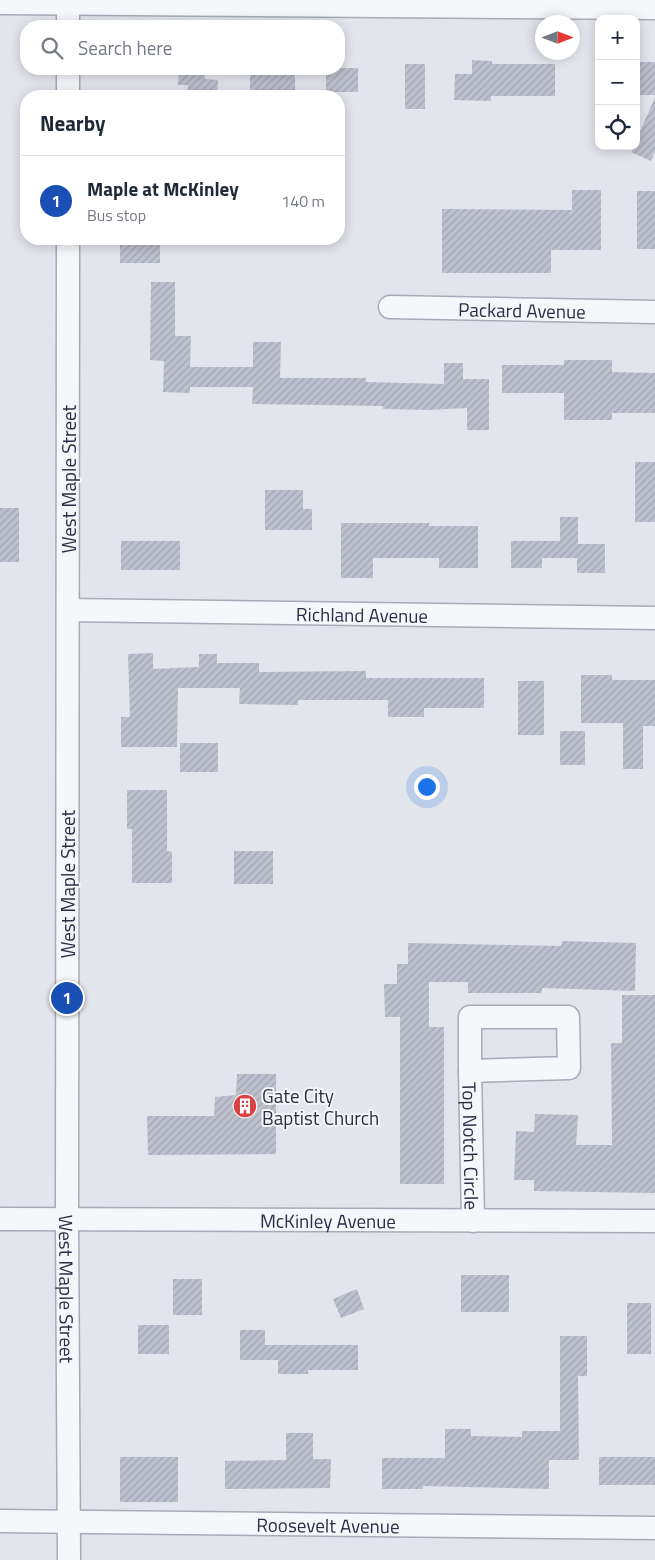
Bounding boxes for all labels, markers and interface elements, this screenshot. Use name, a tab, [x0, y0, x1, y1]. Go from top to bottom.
north arrow	[535, 15, 580, 60]
map controls	[595, 15, 640, 150]
button: +	[595, 15, 640, 60]
search box	[20, 20, 345, 75]
text: Search here	[78, 33, 172, 62]
icon: search	[38, 34, 66, 62]
button: −	[595, 60, 640, 105]
button: locate	[595, 105, 640, 150]
text: Nearby	[40, 107, 105, 139]
text: Maple at McKinley	[87, 174, 239, 203]
text: 1	[52, 189, 60, 213]
text: 140 m	[281, 189, 325, 213]
text: Bus stop	[87, 203, 146, 227]
street label: Packard Avenue	[458, 294, 586, 325]
street label: West Maple Street	[54, 404, 83, 553]
street label: Richland Avenue	[296, 599, 428, 629]
your location	[414, 774, 440, 800]
street label: West Maple Street	[53, 809, 82, 958]
pin: 1	[51, 979, 83, 1017]
place label: Gate City Baptist Church	[262, 1081, 379, 1132]
street label: Top Notch Circle	[456, 1082, 487, 1210]
building icon: Gate City Baptist Church	[232, 1093, 258, 1119]
street label: McKinley Avenue	[260, 1205, 396, 1235]
street label: West Maple Street	[52, 1215, 82, 1364]
street label: Roosevelt Avenue	[256, 1509, 400, 1540]

